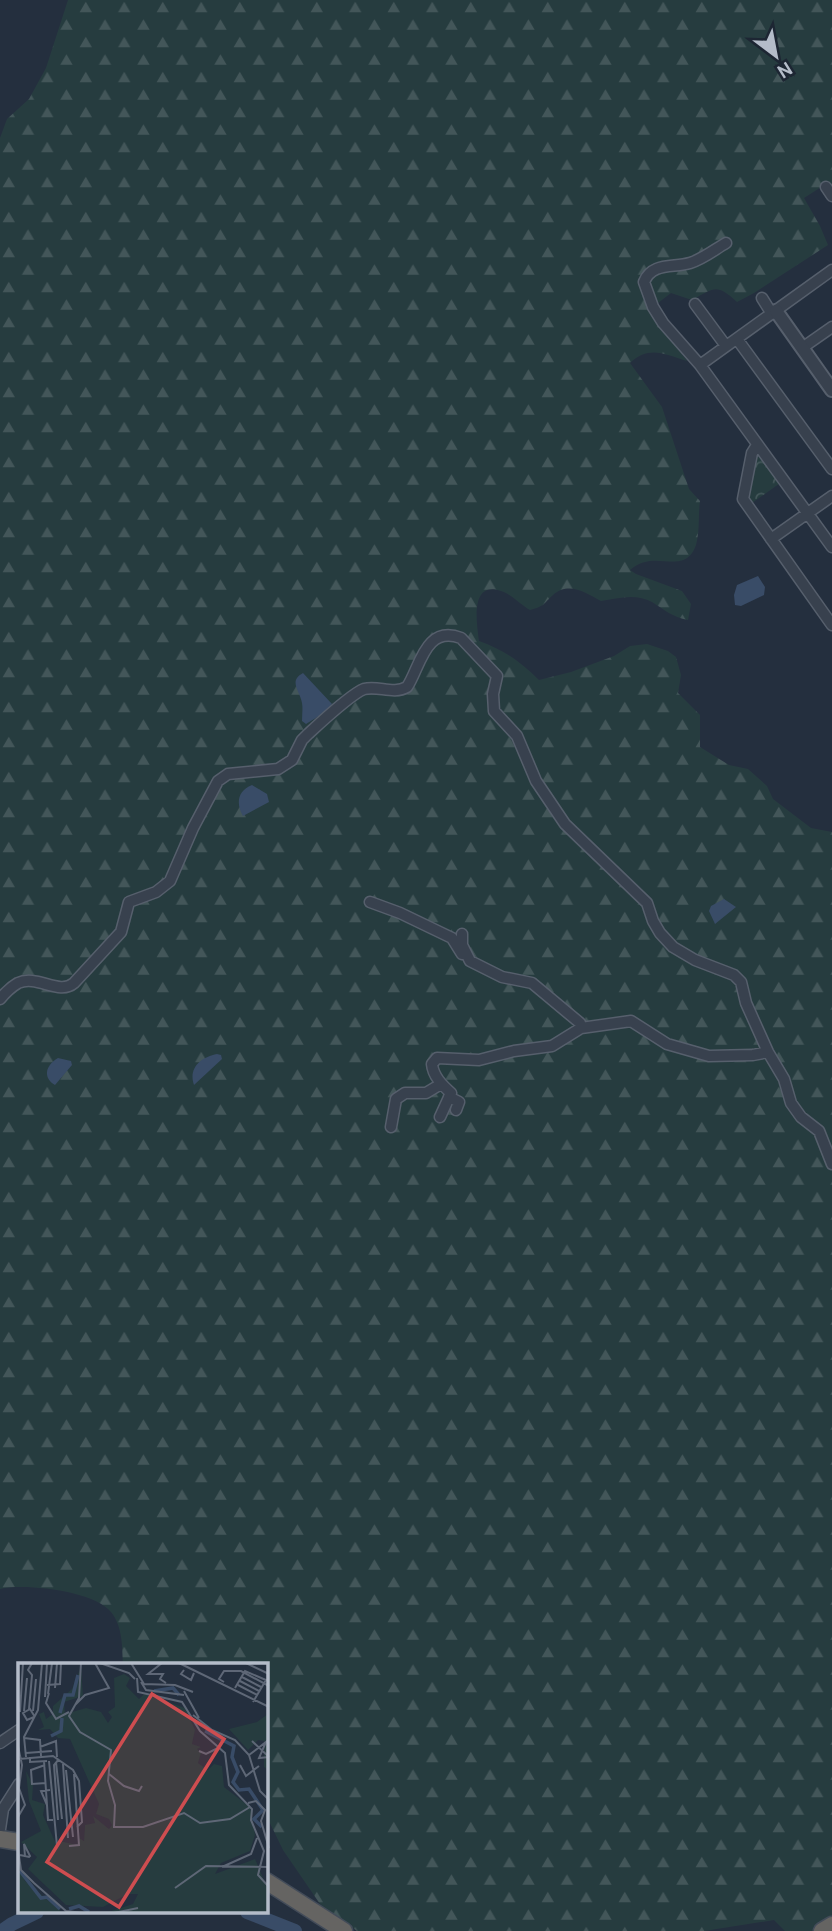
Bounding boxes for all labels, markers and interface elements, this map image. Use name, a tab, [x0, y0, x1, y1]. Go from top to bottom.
north arrow	[741, 21, 811, 91]
text: N	[773, 57, 797, 83]
inset map	[18, 1663, 268, 1913]

